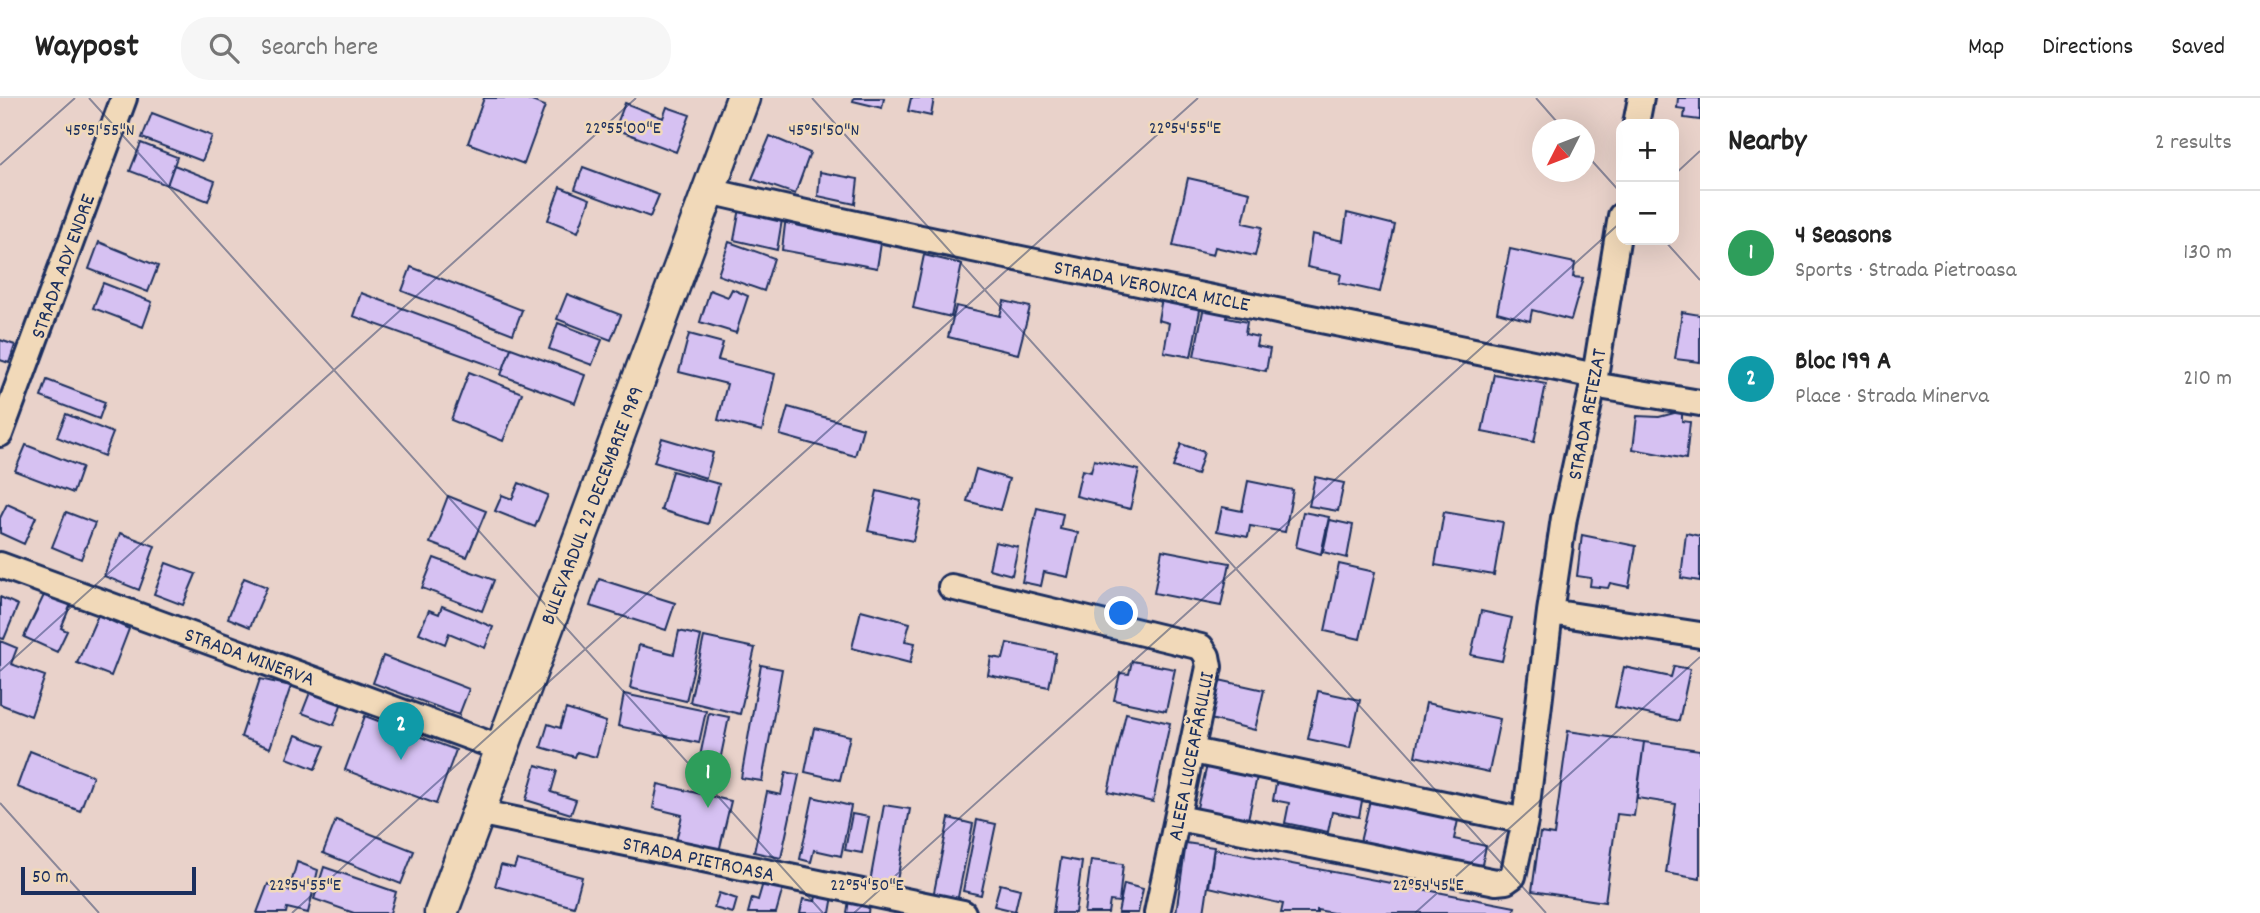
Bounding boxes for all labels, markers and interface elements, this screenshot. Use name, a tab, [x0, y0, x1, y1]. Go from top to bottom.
search box	[181, 17, 671, 80]
text: Waypost	[35, 25, 139, 72]
icon: search	[205, 29, 243, 67]
text: Search here	[261, 30, 378, 67]
text: Map	[1968, 31, 2004, 65]
text: Directions	[2042, 31, 2133, 65]
text: Saved	[2171, 31, 2225, 65]
text: 22°55'00"E	[585, 117, 661, 142]
text: 22°54'55"E	[1149, 117, 1221, 142]
text: 45°51'55"N	[65, 119, 135, 144]
text: 45°51'50"N	[789, 119, 859, 144]
north arrow	[1532, 119, 1595, 182]
map controls	[1616, 119, 1679, 245]
button: +	[1616, 119, 1679, 182]
text: Nearby	[1728, 122, 1806, 165]
text: 2 results	[2155, 127, 2232, 160]
button: −	[1616, 182, 1679, 245]
street label: STRADA ADY ENDRE	[25, 190, 105, 343]
text: 4 Seasons	[1795, 218, 1892, 255]
text: 1	[1748, 237, 1754, 270]
text: 130 m	[2183, 237, 2232, 270]
street label: STRADA VERONICA MICLE	[1051, 254, 1253, 322]
text: Sports · Strada Pietroasa	[1795, 255, 2017, 288]
text: Bloc 199 A	[1795, 344, 1891, 381]
street label: STRADA RETEZAT	[1562, 346, 1616, 483]
text: 2	[1746, 363, 1756, 396]
text: 210 m	[2183, 363, 2232, 396]
text: Place · Strada Minerva	[1795, 381, 1989, 414]
street label: BULEVARDUL 22 DECEMBRIE 1989	[534, 382, 653, 630]
your location	[1104, 596, 1138, 630]
street label: STRADA MINERVA	[179, 621, 318, 696]
street label: ALEEA LUCEAFĂRULUI	[1162, 669, 1224, 844]
pin: 2	[378, 702, 424, 760]
pin: 1	[685, 750, 731, 808]
street label: STRADA PIETROASA	[619, 830, 777, 892]
scale bar	[21, 864, 196, 896]
text: 50 m	[32, 865, 69, 892]
text: 22°54'55"E	[269, 874, 341, 899]
text: 22°54'50"E	[830, 874, 904, 899]
text: 22°54'45"E	[1392, 874, 1464, 899]

